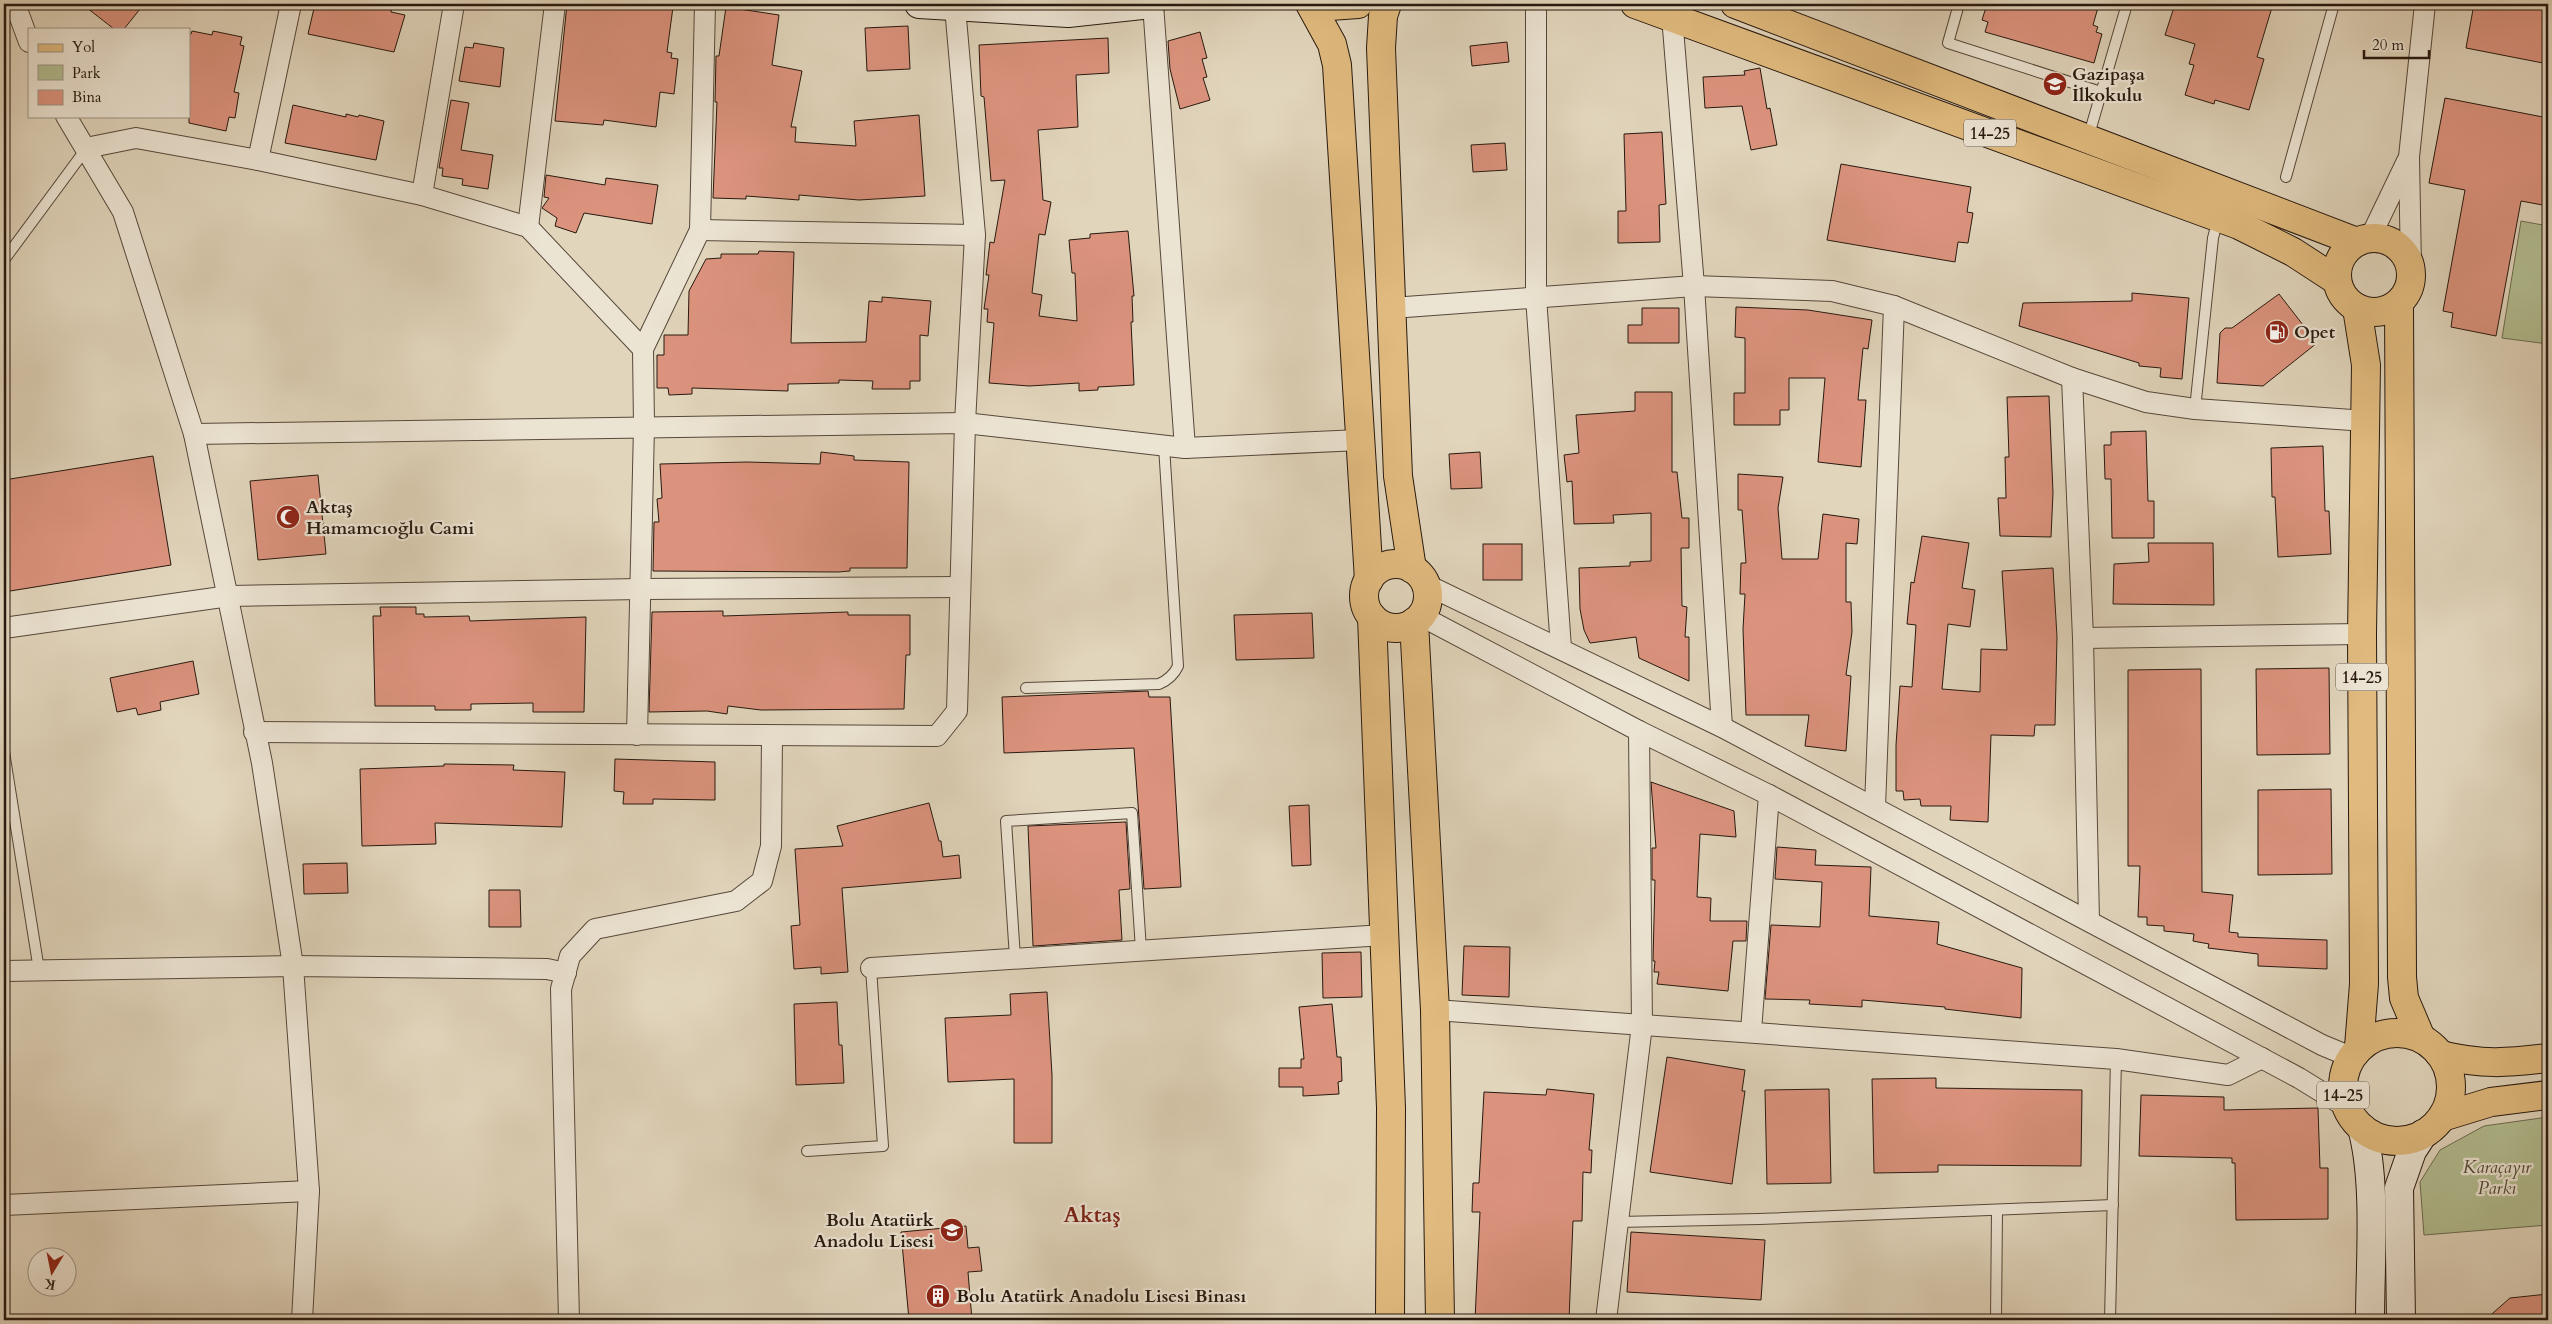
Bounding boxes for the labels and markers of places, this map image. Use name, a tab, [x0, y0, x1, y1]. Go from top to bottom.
place label: Gazipaşa İlkokulu	[2072, 62, 2145, 108]
school or university icon: Gazipaşa İlkokulu	[2042, 71, 2068, 97]
fuel station icon: Opet	[2264, 319, 2290, 345]
place label: Opet	[2294, 320, 2336, 345]
place label: Aktaş Hamamcıoğlu Cami	[306, 495, 475, 541]
mosque icon: Aktaş Hamamcıoğlu Cami	[275, 504, 301, 530]
place label: Bolu Atatürk Anadolu Lisesi	[813, 1208, 935, 1254]
school or university icon: Bolu Atatürk Anadolu Lisesi	[939, 1217, 965, 1243]
building icon: Bolu Atatürk Anadolu Lisesi Binası	[925, 1283, 951, 1309]
place label: Bolu Atatürk Anadolu Lisesi Binası	[956, 1284, 1246, 1309]

